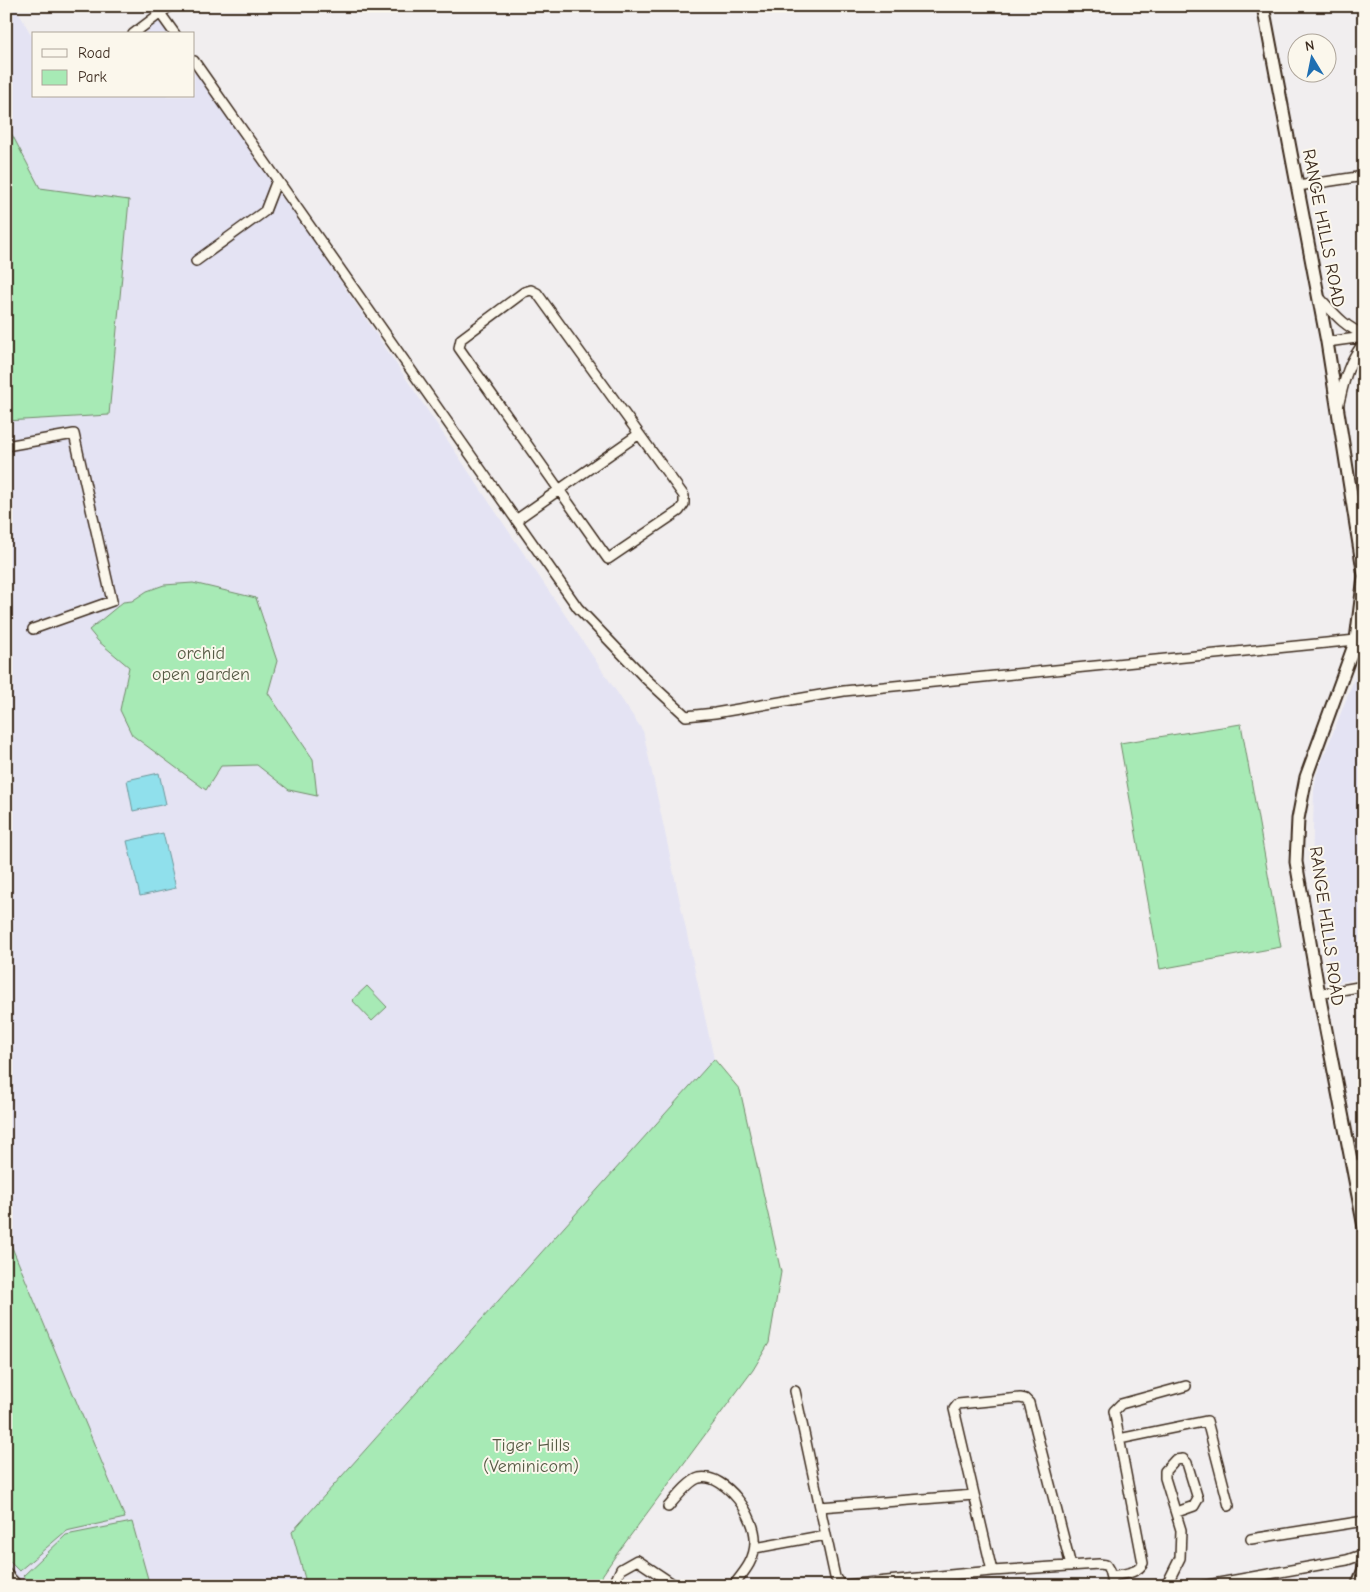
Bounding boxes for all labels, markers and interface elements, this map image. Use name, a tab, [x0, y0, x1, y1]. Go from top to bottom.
legend	[32, 32, 195, 98]
north arrow	[1288, 32, 1338, 82]
text: N	[1304, 37, 1316, 55]
text: Road	[78, 44, 110, 62]
text: Park	[78, 68, 107, 86]
street label: RANGE HILLS ROAD	[1298, 147, 1349, 309]
park label: orchid open garden	[152, 643, 250, 685]
street label: RANGE HILLS ROAD	[1305, 845, 1348, 1007]
park label: Tiger Hills (Veminicom)	[483, 1435, 579, 1477]

